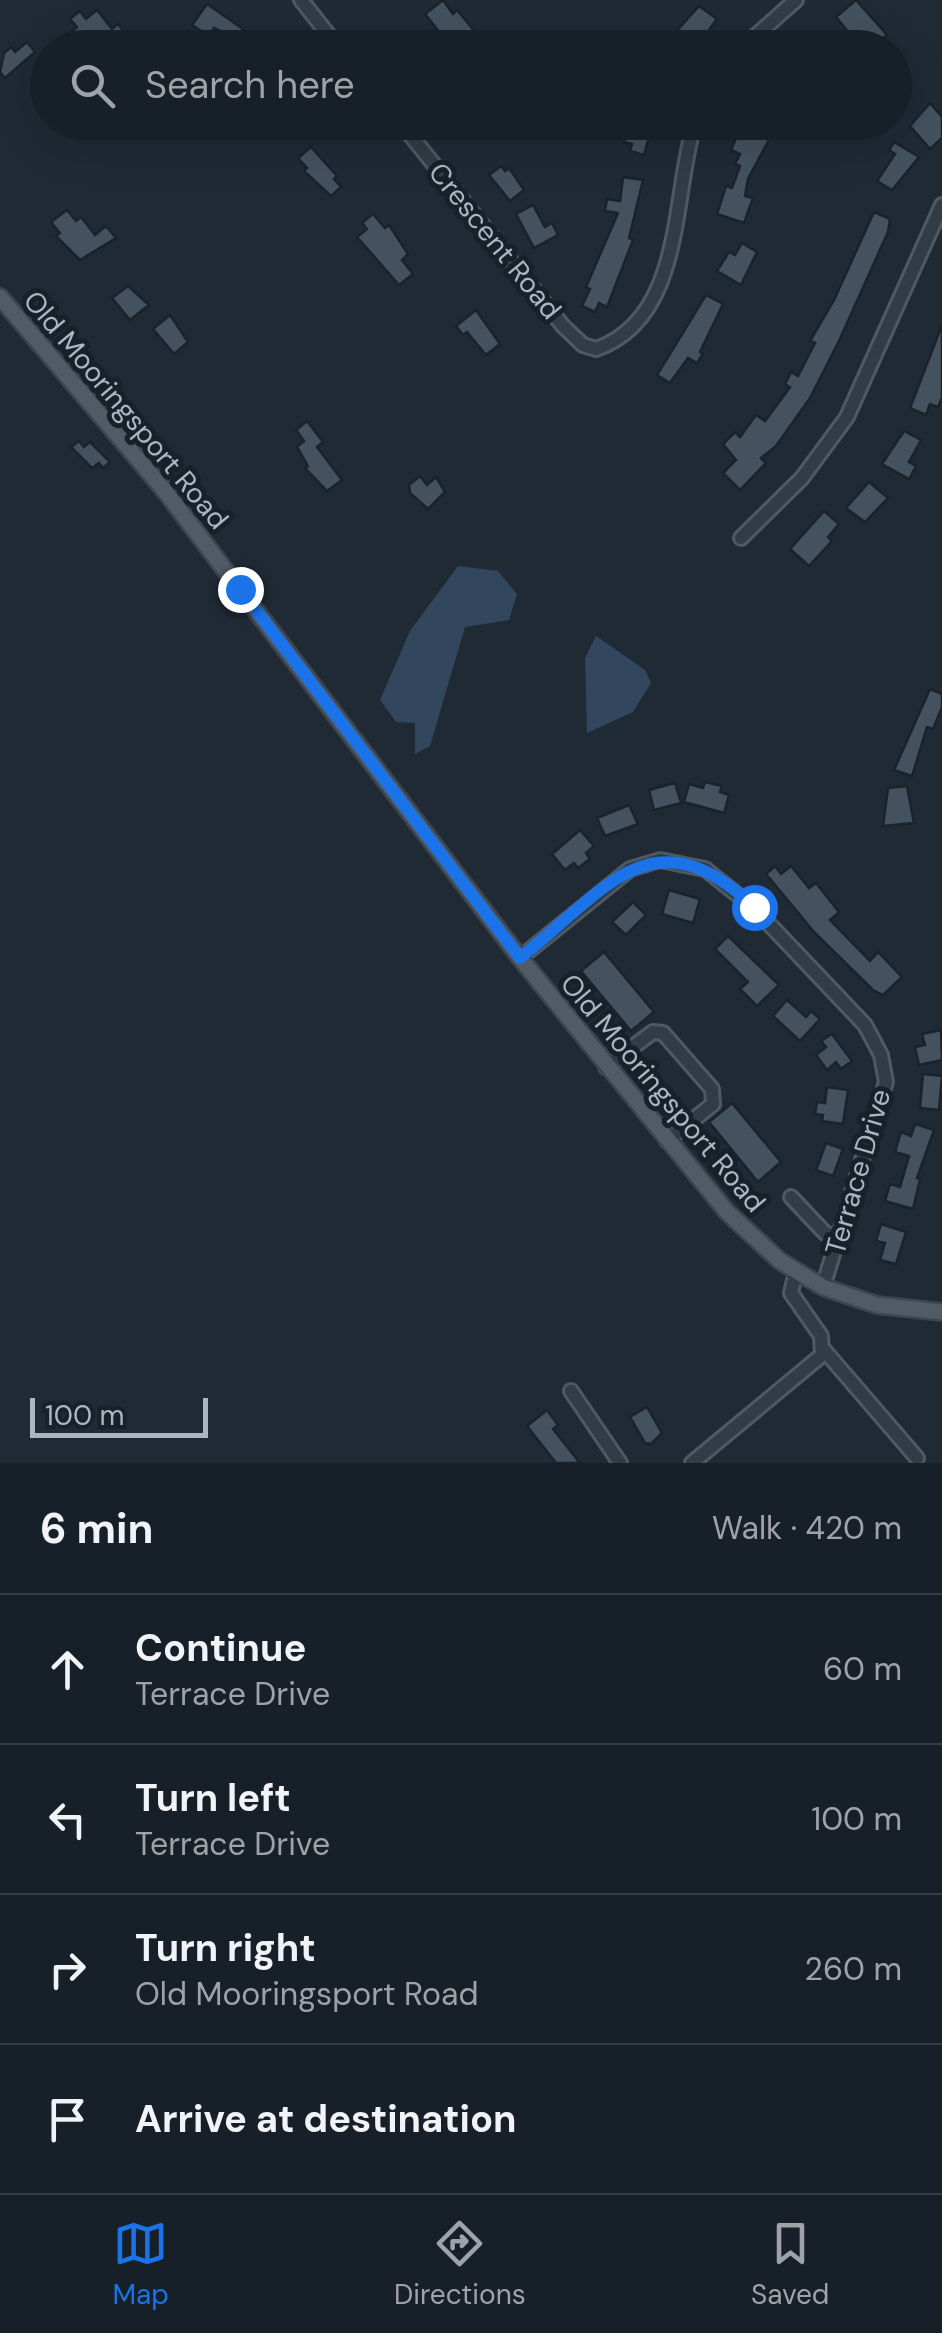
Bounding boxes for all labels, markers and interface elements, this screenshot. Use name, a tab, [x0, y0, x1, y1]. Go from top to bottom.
search box	[30, 30, 912, 140]
icon: search	[65, 58, 120, 113]
text: Search here	[145, 60, 355, 110]
street label: Crescent Road	[420, 155, 570, 327]
street label: Old Mooringsport Road	[15, 283, 237, 537]
route end	[218, 567, 264, 613]
route start	[732, 885, 778, 931]
street label: Old Mooringsport Road	[552, 966, 774, 1220]
street label: Terrace Drive	[817, 1085, 899, 1259]
scale bar	[30, 1393, 208, 1438]
text: 100 m	[45, 1397, 124, 1434]
text: 6 min	[40, 1501, 153, 1556]
text: Walk · 420 m	[712, 1507, 902, 1549]
text: Continue	[135, 1623, 306, 1673]
icon: ahead	[40, 1642, 95, 1697]
text: 60 m	[823, 1648, 902, 1690]
text: Terrace Drive	[135, 1673, 330, 1715]
text: Turn left	[135, 1773, 291, 1823]
icon: left	[40, 1792, 95, 1847]
text: 100 m	[811, 1798, 902, 1840]
text: Terrace Drive	[135, 1823, 330, 1865]
text: Turn right	[135, 1923, 316, 1973]
icon: right	[40, 1942, 95, 1997]
text: 260 m	[805, 1948, 902, 1990]
text: Old Mooringsport Road	[135, 1973, 479, 2015]
icon: arrive	[40, 2092, 95, 2147]
text: Arrive at destination	[135, 2094, 517, 2144]
tab: Map	[113, 2216, 169, 2313]
tab: Directions	[394, 2216, 526, 2313]
tab: Saved	[751, 2216, 829, 2313]

